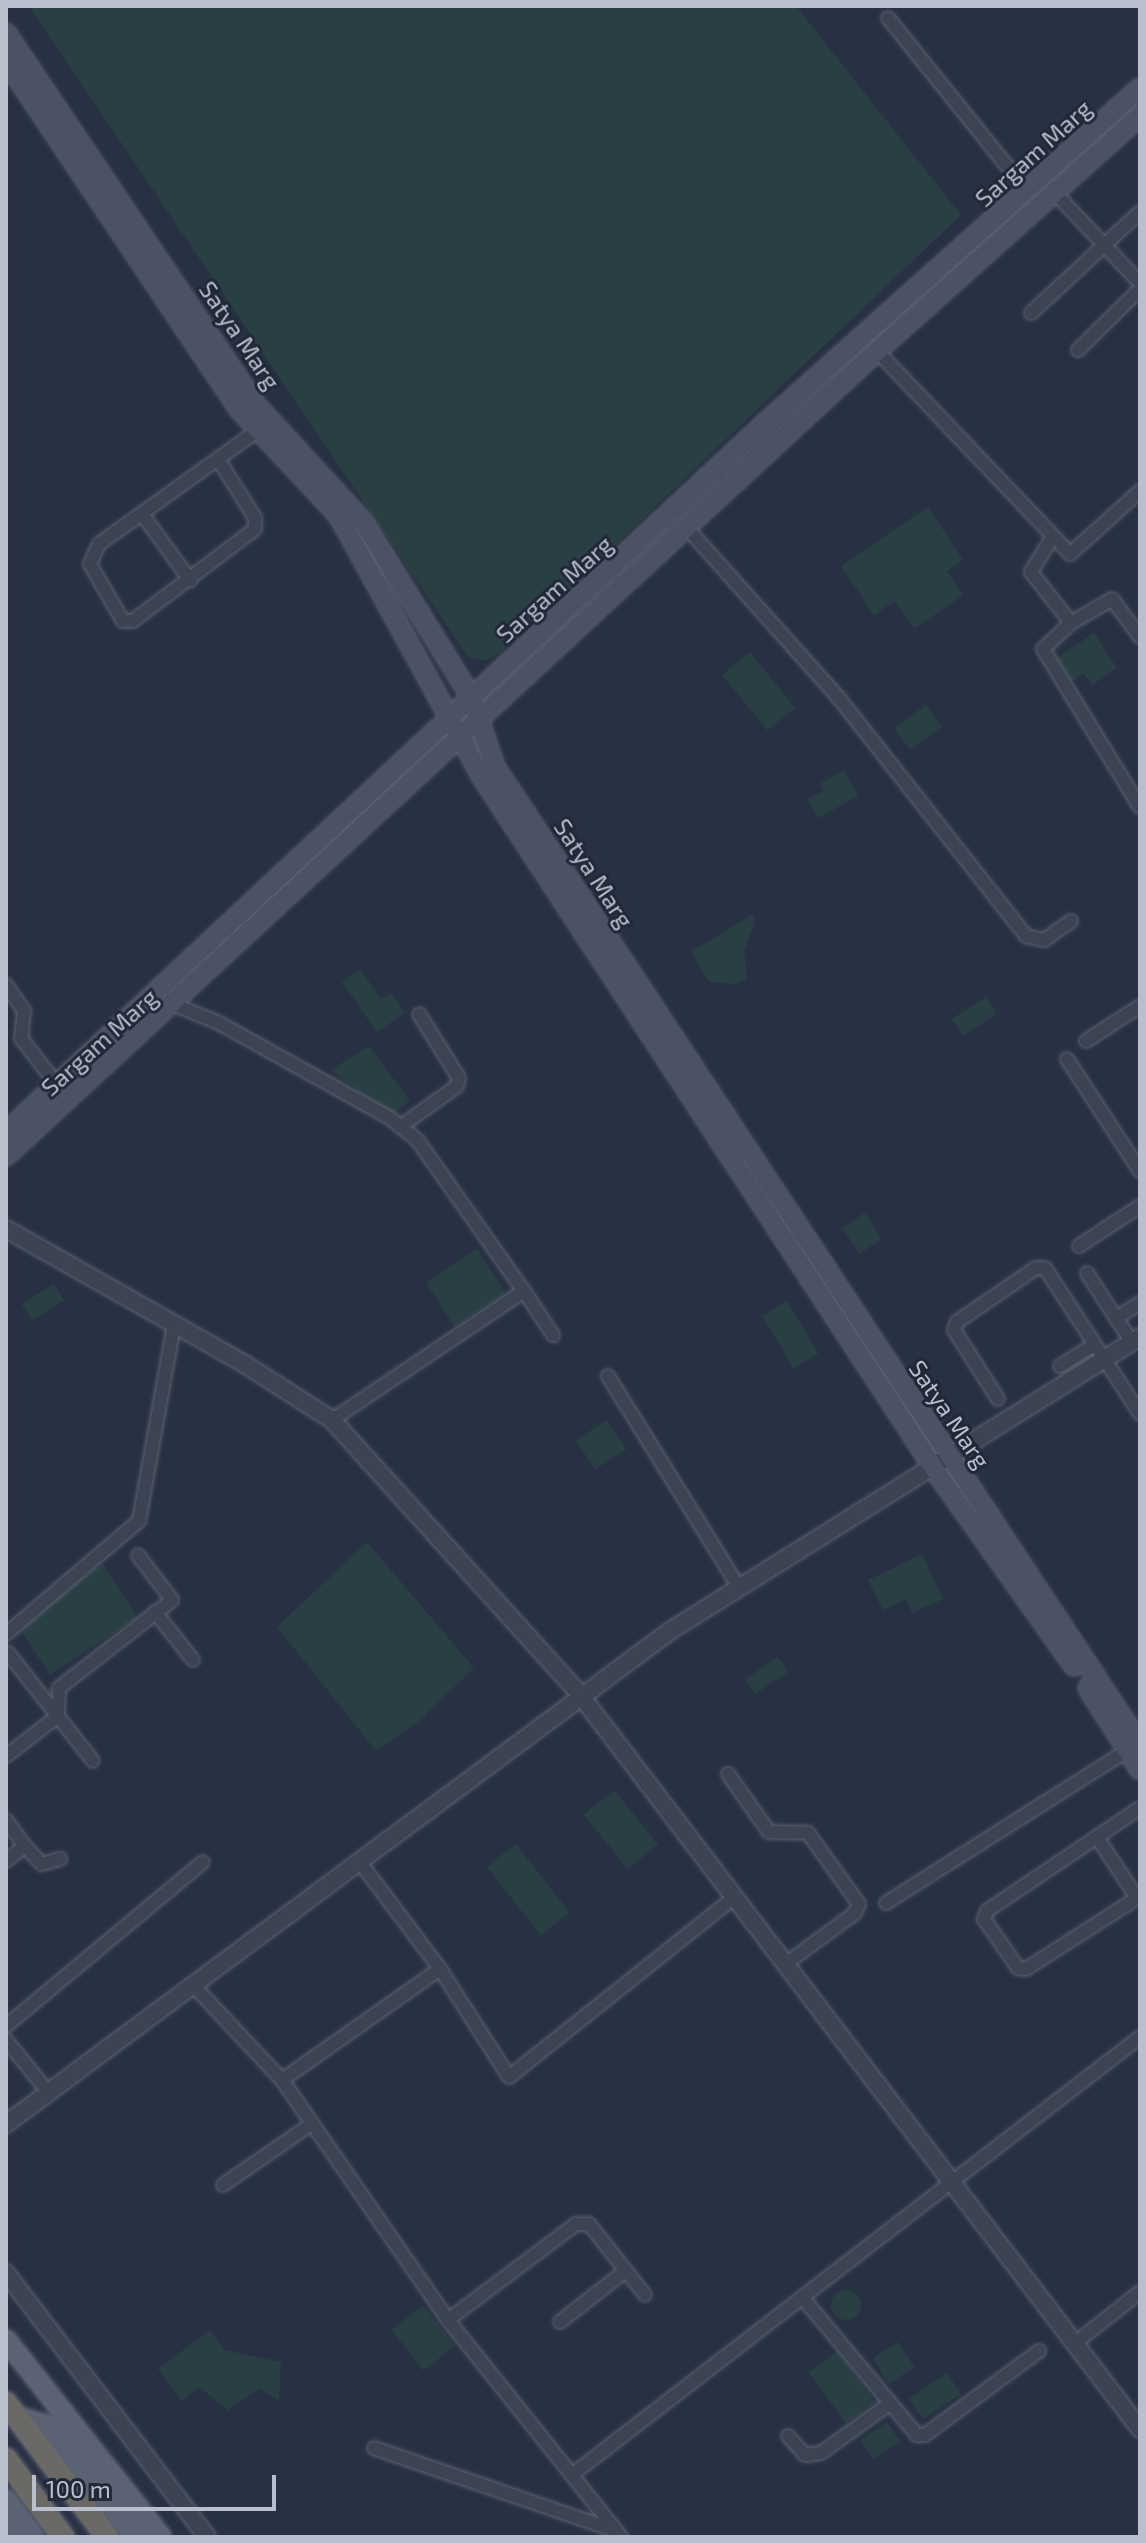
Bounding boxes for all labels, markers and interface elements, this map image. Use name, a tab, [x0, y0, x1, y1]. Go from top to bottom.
street label: Sargam Marg	[969, 93, 1097, 213]
street label: Satya Marg	[193, 276, 287, 394]
street label: Sargam Marg	[490, 529, 618, 649]
street label: Satya Marg	[548, 813, 640, 933]
street label: Sargam Marg	[35, 982, 163, 1102]
street label: Satya Marg	[903, 1355, 997, 1473]
scale bar	[36, 2459, 280, 2509]
text: 100 m	[46, 2474, 111, 2503]

